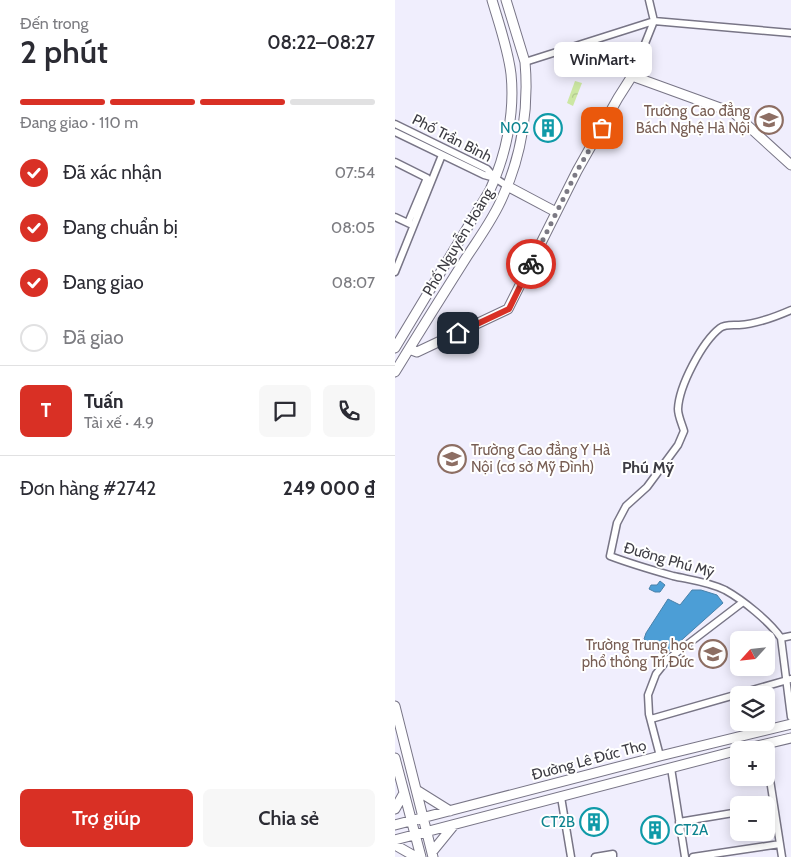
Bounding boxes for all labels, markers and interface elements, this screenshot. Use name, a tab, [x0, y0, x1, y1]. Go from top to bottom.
text: Đến trong	[20, 14, 88, 33]
text: 08:22–08:27	[267, 31, 375, 54]
text: 2 phút	[20, 32, 108, 71]
callout: WinMart+	[553, 43, 651, 78]
text: WinMart+	[570, 50, 636, 69]
place label: Trường Cao đẳng Bách Nghệ Hà Nội	[636, 102, 751, 137]
school or university icon: Trường Cao đẳng Bách Nghệ Hà Nội	[754, 105, 784, 135]
pin	[581, 107, 623, 149]
street label: Phố Trần Bình	[409, 110, 495, 166]
text: Đang giao · 110 m	[20, 113, 138, 132]
building icon: N02	[533, 113, 563, 143]
icon: bag	[588, 114, 616, 142]
place label: N02	[500, 119, 529, 137]
icon: check	[20, 159, 48, 187]
text: Đã xác nhận	[63, 161, 162, 184]
text: 07:54	[335, 163, 375, 182]
street label: Phố Nguyễn Hoàng	[419, 184, 498, 299]
icon: check	[20, 214, 48, 242]
text: Đang chuẩn bị	[63, 216, 178, 239]
text: 08:05	[331, 218, 375, 237]
courier	[506, 239, 556, 289]
icon: bike	[517, 250, 545, 278]
icon: check	[20, 269, 48, 297]
text: Đang giao	[63, 271, 144, 294]
text: 08:07	[332, 273, 375, 292]
pin	[437, 312, 479, 354]
icon: home	[444, 319, 472, 347]
text: Đã giao	[63, 326, 124, 349]
button: chat	[259, 385, 311, 437]
button: phone	[323, 385, 375, 437]
text: Tuấn	[84, 390, 123, 413]
text: T	[41, 399, 51, 422]
text: Tài xế · 4.9	[84, 413, 154, 432]
place label: Trường Cao đẳng Y Hà Nội (cơ sở Mỹ Đình)	[471, 441, 611, 476]
school or university icon: Trường Cao đẳng Y Hà Nội (cơ sở Mỹ Đình)	[437, 444, 467, 474]
district label: Phú Mỹ	[622, 458, 674, 477]
text: Đơn hàng #2742	[20, 477, 156, 500]
text: 249 000 ₫	[283, 477, 375, 500]
street label: Đường Phú Mỹ	[622, 538, 717, 582]
north arrow	[730, 631, 775, 676]
map controls	[730, 631, 775, 841]
place label: Trường Trung học phổ thông Trí Đức	[582, 636, 694, 671]
school or university icon: Trường Trung học phổ thông Trí Đức	[698, 639, 728, 669]
button: layers	[730, 686, 775, 731]
street label: Đường Lê Đức Thọ	[530, 736, 648, 784]
button: +	[730, 741, 775, 786]
button: Trợ giúp	[20, 789, 193, 847]
button: Chia sẻ	[203, 789, 375, 847]
button: −	[730, 796, 775, 841]
building icon: CT2B	[579, 807, 609, 837]
place label: CT2B	[541, 813, 575, 831]
building icon: CT2A	[640, 815, 670, 845]
place label: CT2A	[674, 821, 709, 839]

